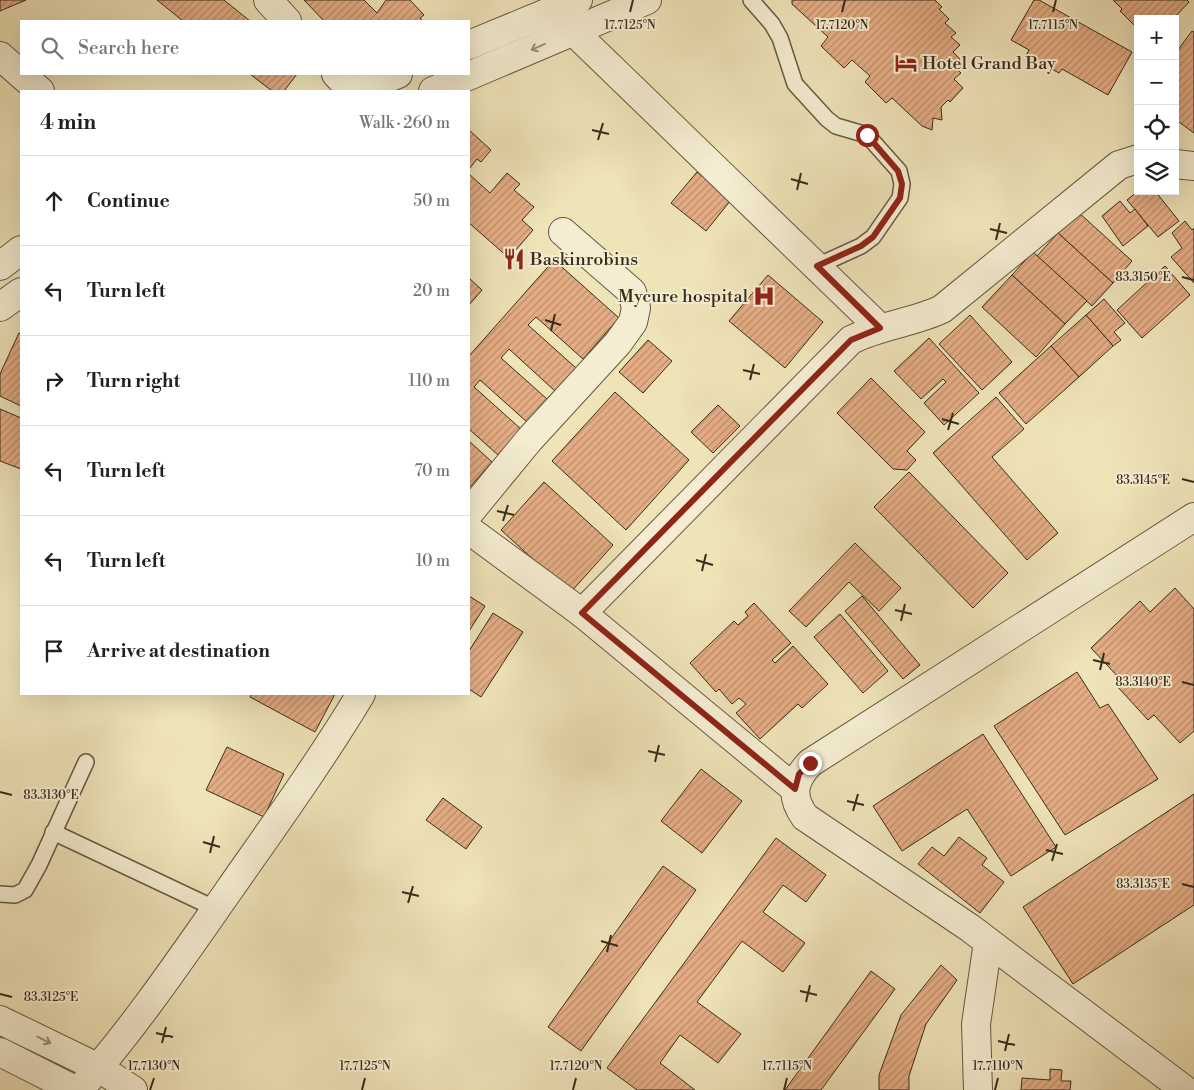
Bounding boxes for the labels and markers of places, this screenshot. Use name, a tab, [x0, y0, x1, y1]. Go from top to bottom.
hotel icon: Hotel Grand Bay	[893, 50, 919, 76]
place label: Hotel Grand Bay	[922, 52, 1056, 75]
restaurant icon: Baskinrobins	[501, 246, 527, 272]
place label: Baskinrobins	[529, 248, 638, 271]
hospital icon: Mycure hospital	[751, 283, 777, 309]
place label: Mycure hospital	[618, 285, 749, 308]

